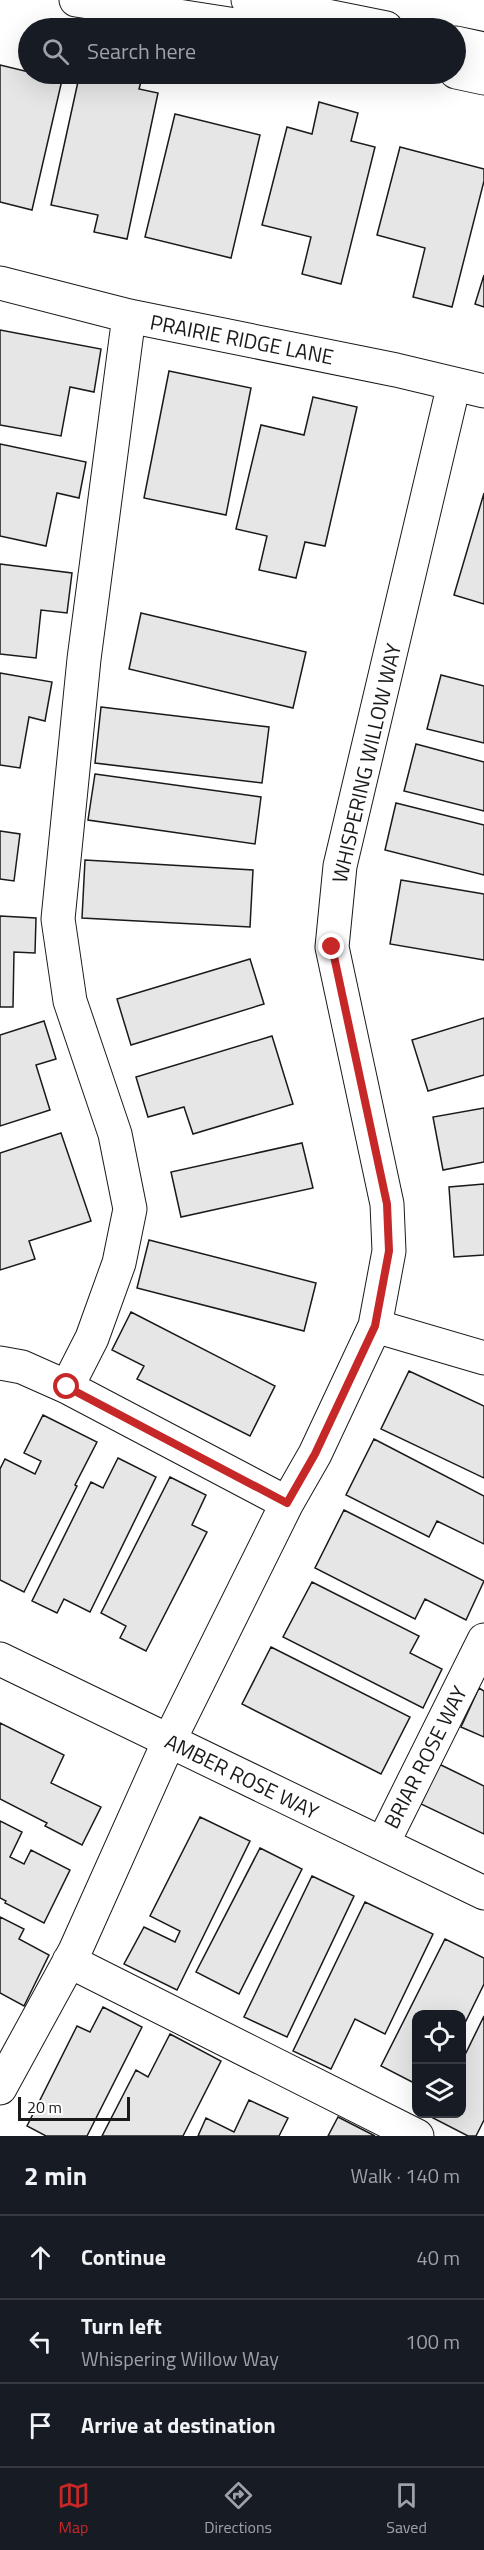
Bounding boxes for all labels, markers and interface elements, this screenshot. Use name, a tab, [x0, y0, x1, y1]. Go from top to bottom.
search box	[18, 18, 466, 84]
text: Search here	[87, 34, 196, 68]
icon: search	[39, 35, 72, 68]
street label: PRAIRIE RIDGE LANE	[147, 306, 337, 372]
street label: WHISPERING WILLOW WAY	[323, 640, 409, 886]
route end	[318, 933, 344, 959]
route start	[53, 1373, 79, 1399]
street label: BRIAR ROSE WAY	[375, 1679, 475, 1834]
street label: AMBER ROSE WAY	[160, 1725, 325, 1827]
map controls	[412, 2010, 466, 2118]
button: locate	[412, 2010, 466, 2064]
button: layers	[412, 2064, 466, 2118]
scale bar	[18, 2094, 130, 2122]
text: 20 m	[27, 2095, 62, 2119]
text: 2 min	[24, 2156, 87, 2195]
text: Walk · 140 m	[351, 2160, 460, 2191]
text: Continue	[81, 2240, 166, 2274]
icon: ahead	[24, 2241, 57, 2274]
text: 40 m	[416, 2242, 460, 2273]
text: Turn left	[81, 2309, 162, 2343]
icon: left	[24, 2325, 57, 2358]
text: 100 m	[405, 2326, 460, 2357]
text: Whispering Willow Way	[81, 2343, 279, 2374]
text: Arrive at destination	[81, 2408, 276, 2442]
icon: arrive	[24, 2409, 57, 2442]
tab: Map	[57, 2479, 90, 2539]
tab: Directions	[204, 2479, 272, 2539]
tab: Saved	[386, 2479, 427, 2539]

